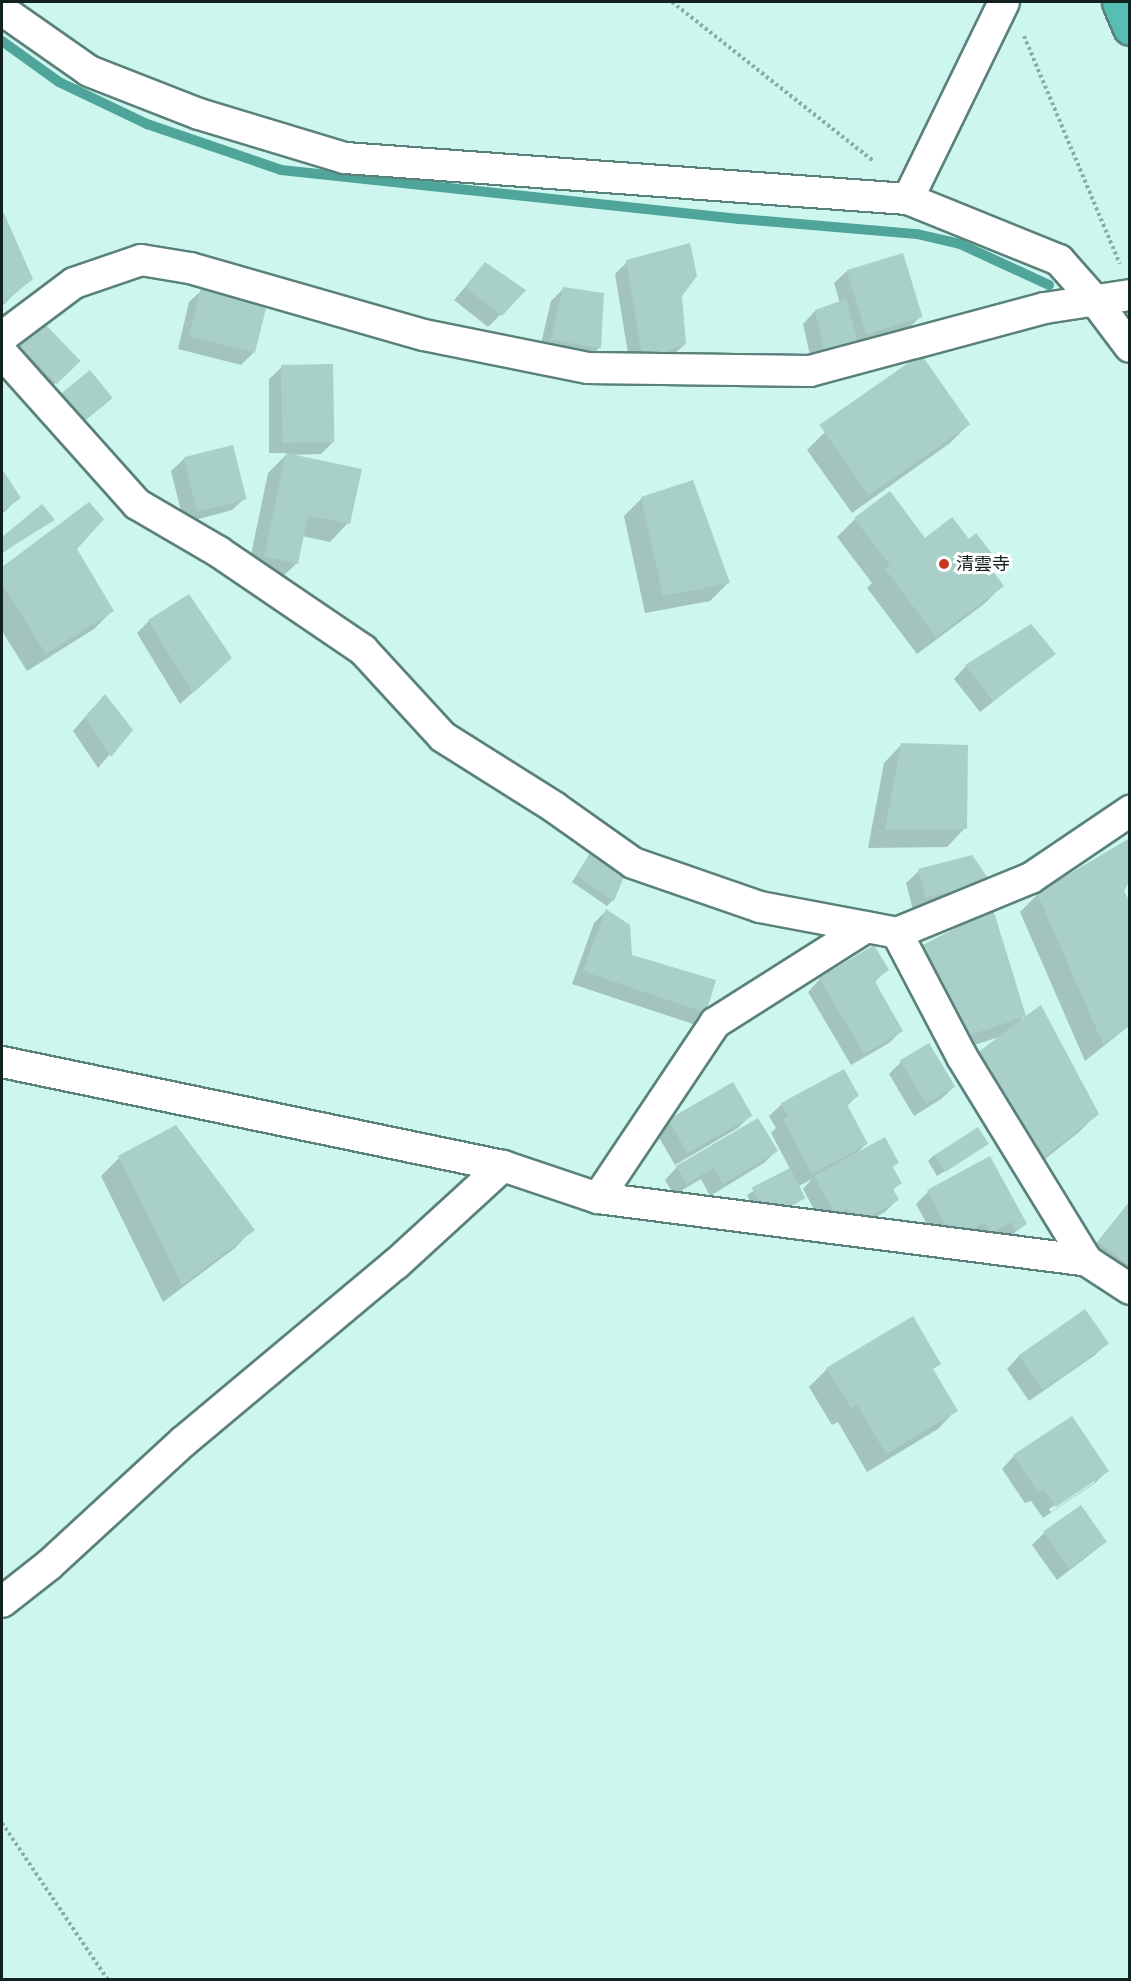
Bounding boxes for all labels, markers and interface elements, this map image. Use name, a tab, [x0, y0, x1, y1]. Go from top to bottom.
place label: 清雲寺	[956, 553, 1010, 575]
marker: 清雲寺	[937, 557, 951, 571]

